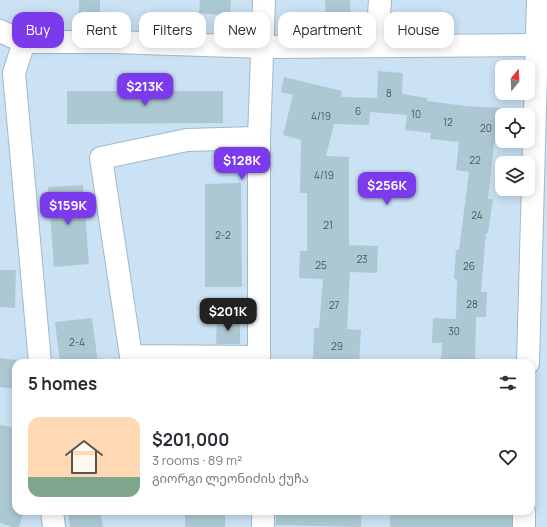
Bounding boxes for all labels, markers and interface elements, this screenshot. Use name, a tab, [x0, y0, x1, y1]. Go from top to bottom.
chip: Buy	[12, 12, 64, 48]
chip: Rent	[72, 12, 131, 48]
chip: Filters	[139, 12, 206, 48]
chip: New	[214, 12, 270, 48]
chip: Apartment	[278, 12, 376, 48]
chip: House	[384, 12, 454, 48]
north arrow	[495, 60, 535, 100]
map controls	[495, 60, 535, 196]
pin: $213K	[117, 73, 173, 107]
text: $213K	[126, 77, 164, 95]
house number: 8	[386, 86, 392, 100]
house number: 6	[355, 104, 361, 118]
house number: 10	[411, 107, 421, 121]
button: locate	[495, 108, 535, 148]
house number: 4/19	[311, 109, 331, 123]
house number: 12	[443, 115, 453, 129]
house number: 20	[480, 121, 492, 135]
pin: $128K	[214, 147, 270, 181]
text: $128K	[223, 151, 261, 169]
house number: 22	[469, 153, 481, 167]
button: layers	[495, 156, 535, 196]
house number: 4/19	[314, 168, 334, 182]
pin: $256K	[359, 172, 415, 206]
text: $256K	[367, 176, 407, 194]
pin: $159K	[40, 192, 96, 226]
text: $159K	[49, 196, 87, 214]
house number: 24	[471, 208, 483, 222]
house number: 21	[323, 218, 333, 232]
house number: 2-2	[215, 228, 231, 242]
house number: 23	[356, 252, 368, 266]
house number: 25	[315, 258, 327, 272]
house number: 26	[463, 259, 475, 273]
house number: 28	[466, 297, 478, 311]
pin: $201K	[200, 298, 256, 332]
house number: 27	[329, 298, 339, 312]
text: $201K	[209, 302, 247, 320]
house number: 30	[448, 324, 460, 338]
house number: 2-4	[69, 335, 85, 349]
house number: 29	[331, 339, 343, 353]
text: 5 homes	[28, 372, 97, 395]
icon: filters	[497, 372, 519, 394]
text: $201,000	[152, 428, 229, 451]
icon: home	[60, 433, 108, 481]
icon: heart	[497, 446, 519, 468]
text: 3 rooms · 89 m²	[152, 451, 242, 469]
text: გიორგი ლეონიძის ქუჩა	[152, 469, 309, 487]

